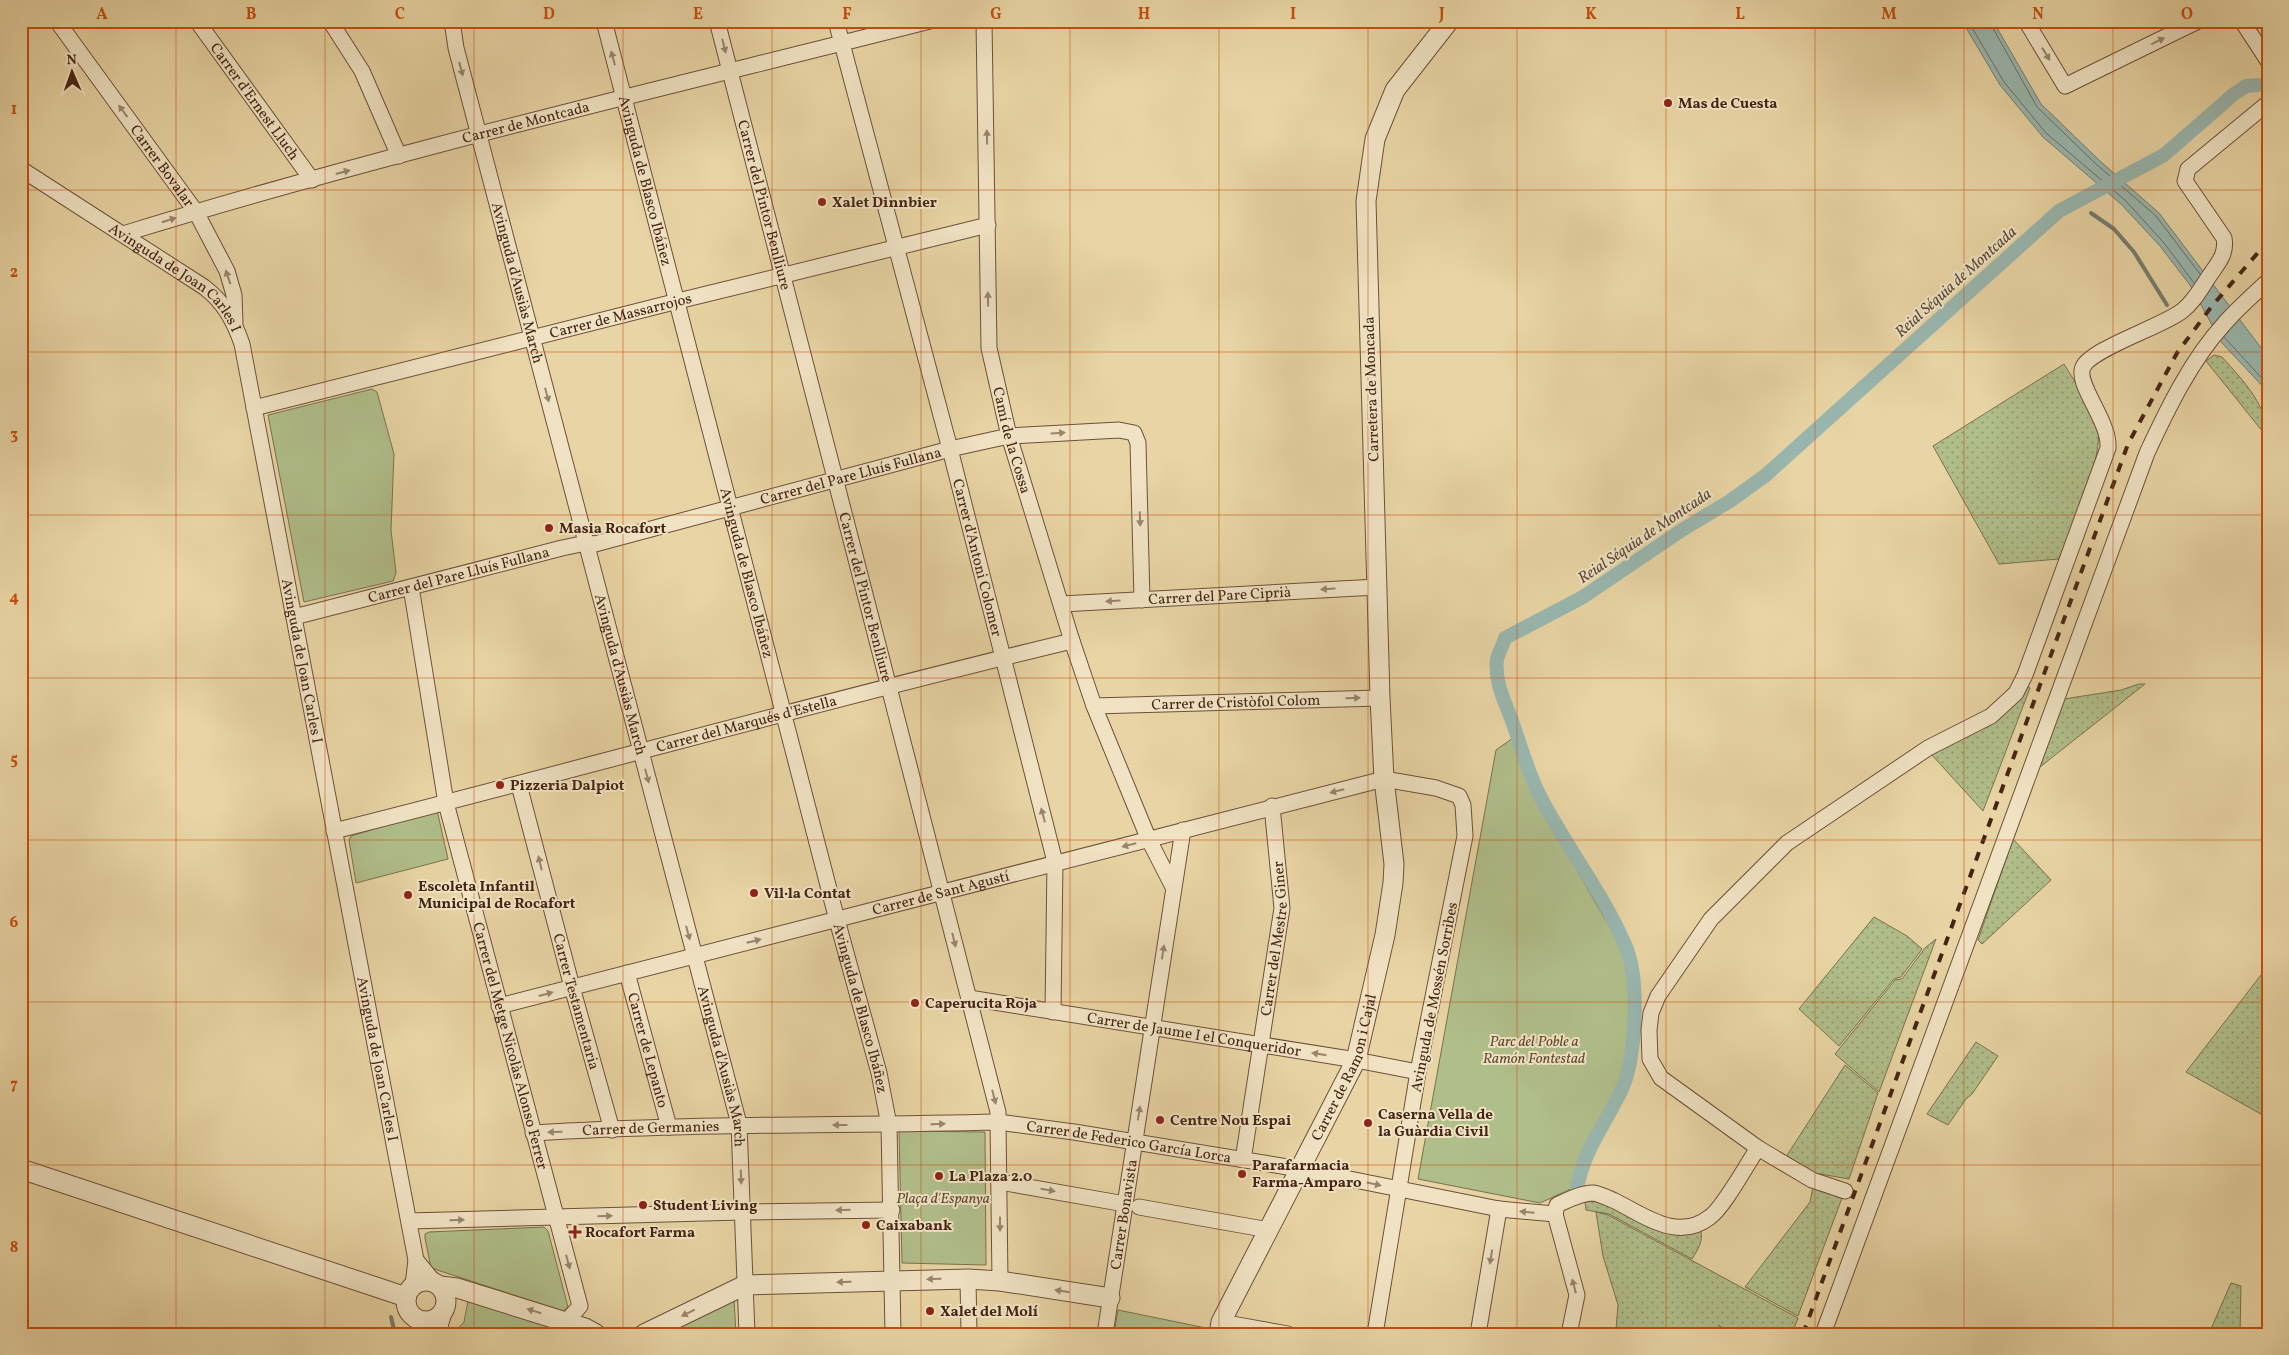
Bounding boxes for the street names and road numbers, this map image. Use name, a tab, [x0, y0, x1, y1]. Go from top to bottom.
street label: Carrer d'Ernest Lluch	[204, 39, 303, 165]
street label: Avinguda de Blasco Ibáñez	[612, 94, 676, 268]
street label: Carrer de Montcada	[460, 97, 592, 150]
street label: Carrer del Pintor Benlliure	[731, 118, 795, 293]
street label: Carrer Bovalar	[124, 121, 198, 212]
street label: Avinguda d'Ausiàs March	[485, 200, 548, 366]
street label: Avinguda de Joan Carles I	[104, 219, 245, 336]
street label: Carrer de Massarrojos	[548, 289, 694, 345]
street label: Carretera de Moncada	[1359, 316, 1386, 462]
street label: Camí de la Cossa	[986, 385, 1035, 497]
street label: Carrer del Pare Lluís Fullana	[758, 443, 944, 511]
street label: Carrer d'Antoni Colomer	[946, 477, 1006, 639]
street label: Avinguda de Blasco Ibáñez	[713, 486, 778, 660]
street label: Carrer del Pintor Benlliure	[832, 510, 896, 685]
street label: Carrer del Pare Lluís Fullana	[366, 543, 552, 610]
street label: Avinguda de Joan Carles I	[275, 577, 327, 745]
street label: Carrer del Pare Ciprià	[1148, 583, 1292, 611]
street label: Avinguda d'Ausiàs March	[588, 592, 651, 758]
street label: Carrer del Marqués d'Estella	[654, 691, 839, 759]
street label: Carrer de Cristòfol Colom	[1151, 691, 1321, 716]
street label: Carrer del Mestre Giner	[1256, 860, 1294, 1018]
street label: Carrer de Sant Agustí	[870, 866, 1012, 922]
street label: Avinguda de Mossén Sorribes	[1407, 900, 1464, 1094]
street label: Carrer del Metge Nicolàs Alonso Ferrer	[466, 920, 552, 1172]
street label: Avinguda de Blasco Ibáñez	[826, 921, 892, 1095]
street label: Carrer Testamentaria	[546, 932, 604, 1072]
street label: Avinguda de Joan Carles I	[350, 975, 402, 1143]
street label: Avinguda d'Ausiàs March	[691, 984, 749, 1147]
street label: Carrer de Lepanto	[621, 991, 672, 1111]
street label: Carrer de Ramon i Cajal	[1307, 992, 1383, 1145]
street label: Carrer de Jaume I el Conqueridor	[1085, 1008, 1302, 1063]
street label: Carrer de Germanies	[582, 1117, 720, 1142]
street label: Carrer de Federico García Lorca	[1025, 1117, 1233, 1170]
street label: Carrer Bonavista	[1106, 1158, 1144, 1271]

